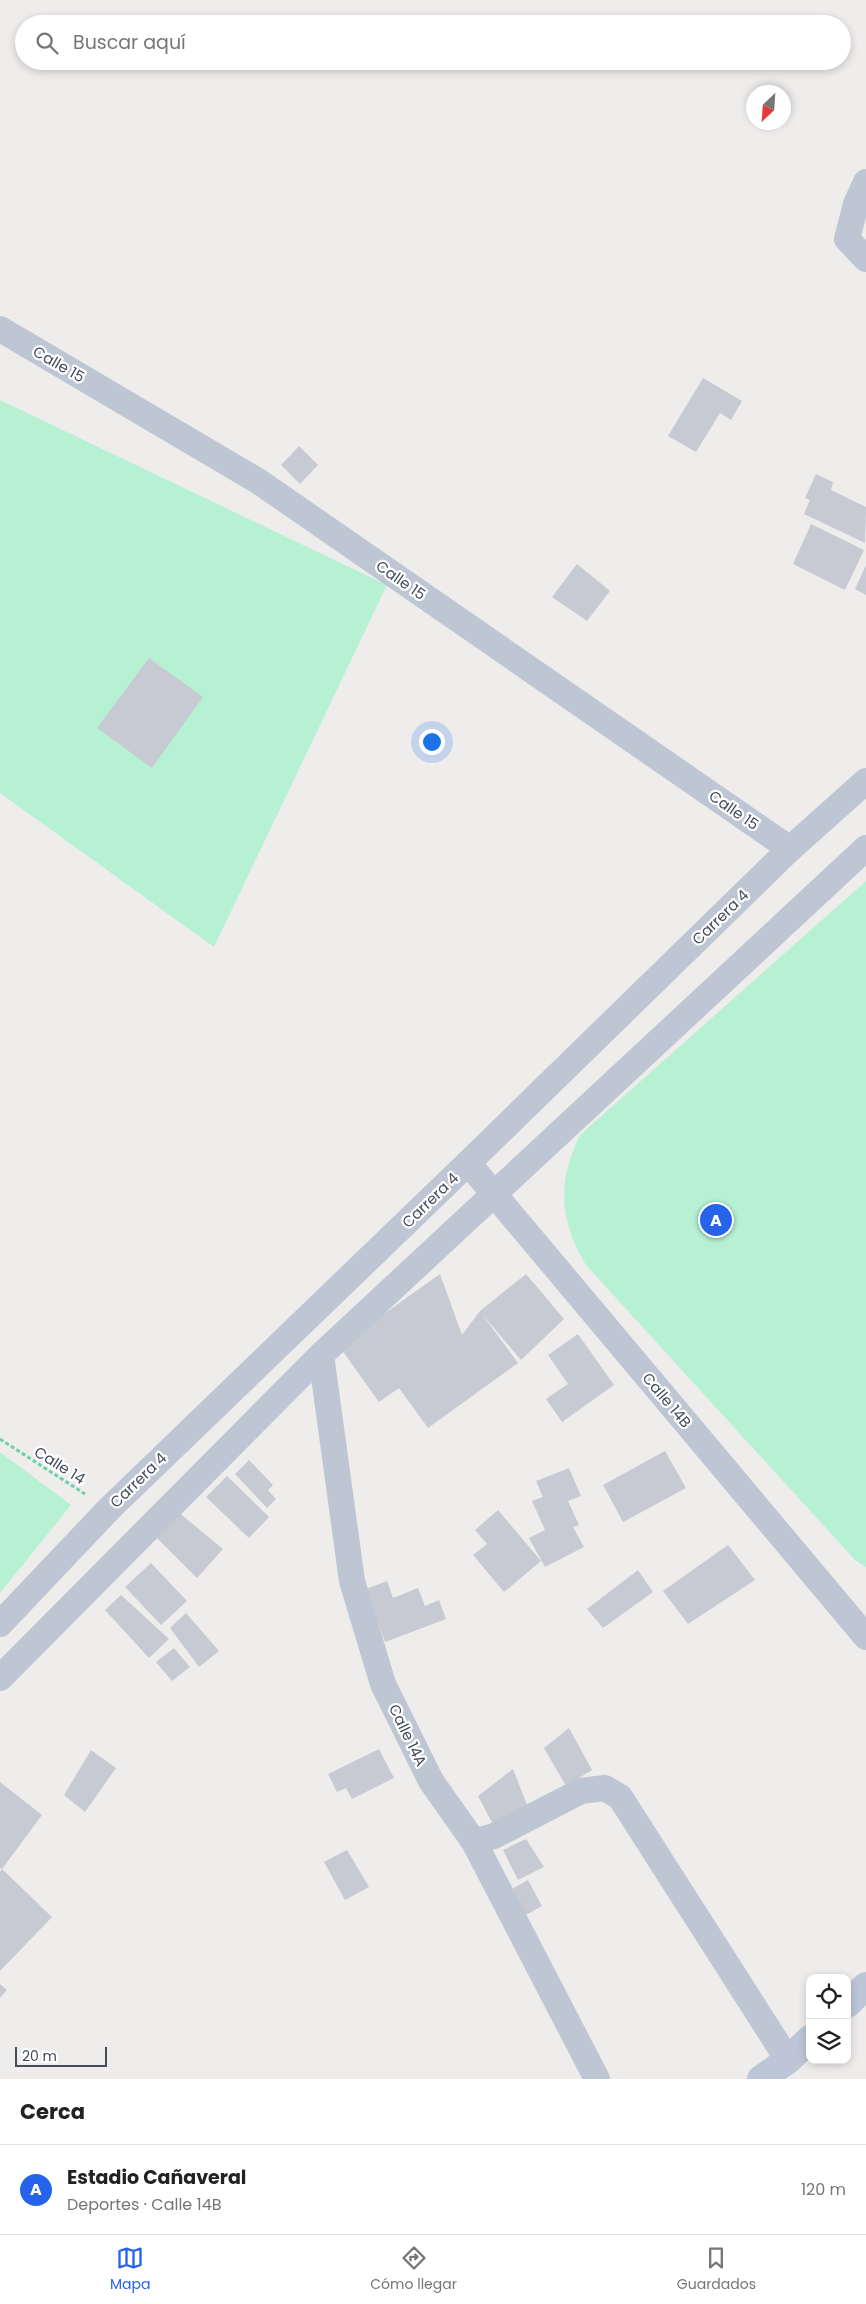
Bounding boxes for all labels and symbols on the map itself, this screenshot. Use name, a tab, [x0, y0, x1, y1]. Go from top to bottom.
north arrow	[746, 85, 791, 130]
street label: Calle 15	[29, 341, 89, 387]
street label: Calle 15	[372, 555, 430, 605]
your location	[419, 729, 445, 755]
street label: Calle 15	[705, 785, 763, 835]
street label: Carrera 4	[687, 885, 753, 949]
street label: Carrera 4	[397, 1168, 463, 1232]
pin: A	[700, 1201, 732, 1239]
street label: Calle 14B	[638, 1368, 696, 1432]
street label: Calle 14	[30, 1441, 90, 1489]
street label: Carrera 4	[105, 1448, 171, 1512]
street label: Calle 14A	[384, 1700, 432, 1770]
scale bar	[15, 2044, 108, 2067]

